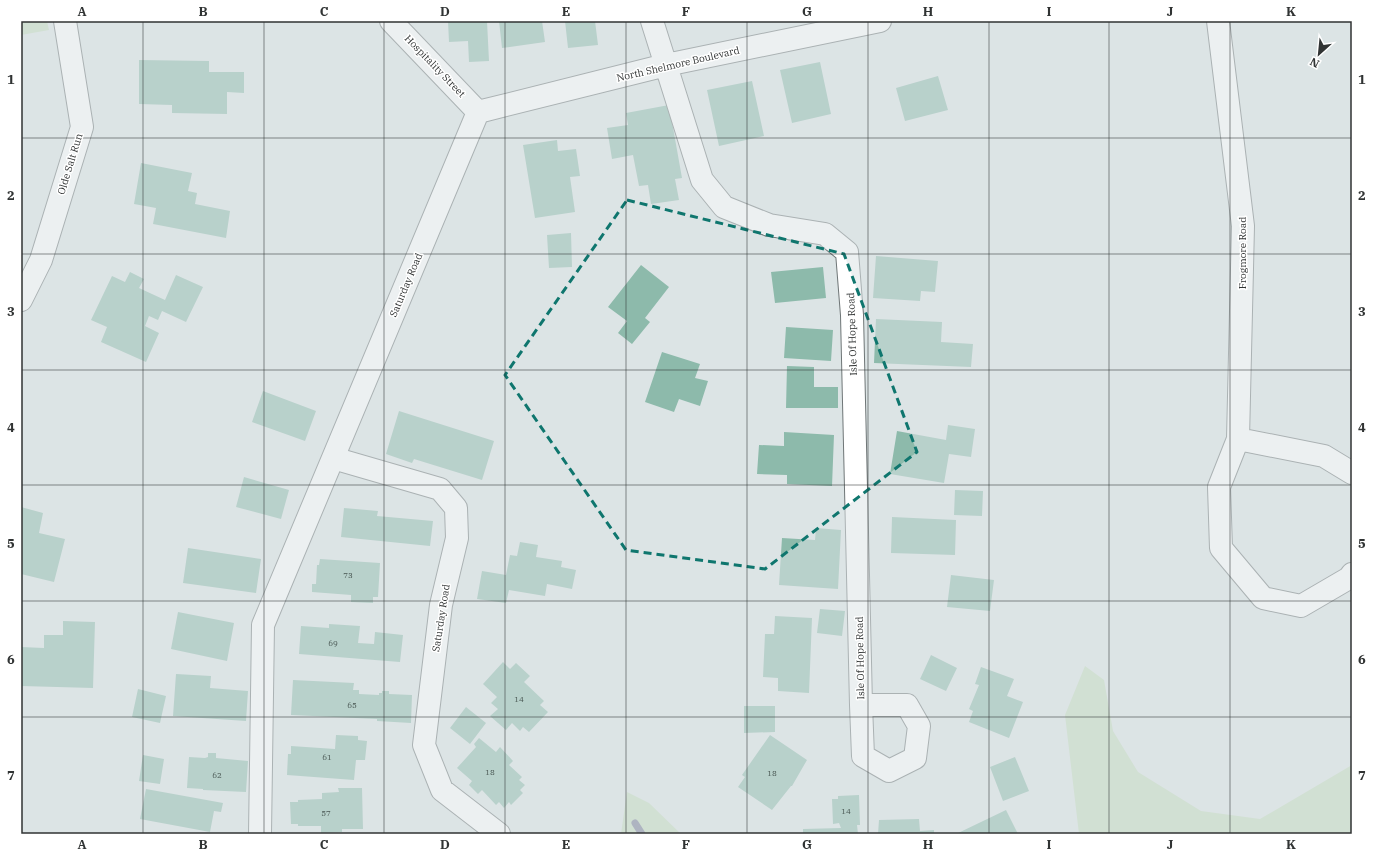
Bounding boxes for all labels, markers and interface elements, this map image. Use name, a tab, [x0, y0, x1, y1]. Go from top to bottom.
text: A	[77, 3, 87, 20]
text: B	[198, 3, 208, 20]
text: C	[320, 3, 329, 20]
text: D	[440, 3, 450, 20]
text: E	[562, 3, 570, 20]
text: F	[682, 3, 690, 20]
text: G	[802, 3, 812, 20]
text: H	[923, 3, 934, 20]
text: I	[1047, 3, 1052, 20]
text: J	[1167, 3, 1174, 20]
text: K	[1286, 3, 1296, 20]
street label: Hospitality Street	[402, 32, 469, 100]
north arrow	[1299, 34, 1339, 74]
street label: North Shelmore Boulevard	[615, 44, 741, 84]
text: N	[1307, 55, 1322, 71]
text: 1	[7, 71, 15, 88]
text: 1	[1358, 71, 1366, 88]
street label: Olde Salt Run	[55, 131, 86, 196]
text: 2	[7, 187, 15, 204]
text: 2	[1358, 187, 1366, 204]
street label: Frogmore Road	[1236, 217, 1249, 289]
street label: Saturday Road	[387, 251, 425, 319]
street label: Isle Of Hope Road	[844, 292, 860, 376]
text: 3	[7, 303, 15, 320]
text: 3	[1358, 303, 1366, 320]
text: 4	[7, 419, 15, 436]
text: 4	[1358, 419, 1366, 436]
text: 5	[7, 535, 15, 552]
text: 5	[1358, 535, 1366, 552]
house number: 73	[343, 570, 353, 580]
street label: Saturday Road	[429, 583, 453, 653]
street label: Isle Of Hope Road	[853, 616, 867, 700]
house number: 69	[328, 638, 338, 648]
text: 6	[7, 651, 15, 668]
text: 6	[1358, 651, 1366, 668]
house number: 14	[514, 694, 524, 704]
house number: 65	[347, 700, 357, 710]
house number: 61	[322, 752, 332, 762]
text: 7	[7, 767, 15, 784]
house number: 18	[485, 767, 495, 777]
text: 7	[1358, 767, 1366, 784]
house number: 18	[767, 768, 777, 778]
house number: 62	[212, 770, 222, 780]
house number: 14	[841, 806, 851, 816]
house number: 57	[321, 808, 331, 818]
text: A	[77, 836, 87, 853]
text: B	[198, 836, 208, 853]
text: C	[320, 836, 329, 853]
text: D	[440, 836, 450, 853]
text: E	[562, 836, 570, 853]
text: F	[682, 836, 690, 853]
text: G	[802, 836, 812, 853]
text: H	[923, 836, 934, 853]
text: I	[1047, 836, 1052, 853]
text: J	[1167, 836, 1174, 853]
text: K	[1286, 836, 1296, 853]

